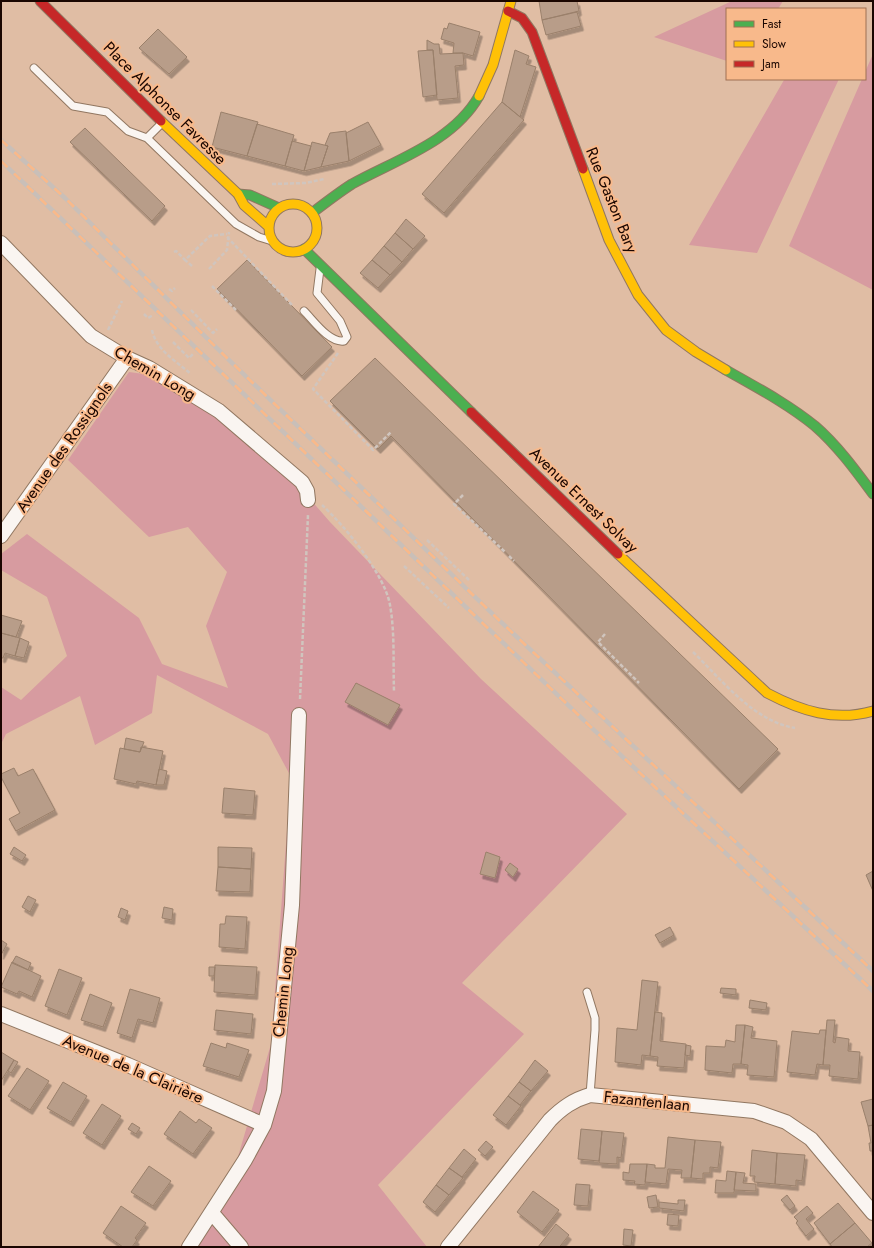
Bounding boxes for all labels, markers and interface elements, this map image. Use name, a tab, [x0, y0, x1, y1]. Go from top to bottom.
legend	[726, 8, 866, 80]
text: Fast	[762, 15, 781, 33]
text: Slow	[762, 35, 787, 53]
street label: Place Alphonse Favresse	[98, 36, 232, 170]
text: Jam	[760, 55, 780, 73]
street label: Rue Gaston Bary	[580, 144, 644, 257]
street label: Chemin Long	[110, 340, 200, 406]
street label: Avenue des Rossignols	[10, 377, 118, 517]
street label: Avenue Ernest Solvay	[524, 442, 644, 559]
street label: Chemin Long	[267, 946, 299, 1038]
street label: Avenue de la Clairière	[59, 1029, 207, 1109]
street label: Fazantenlaan	[603, 1085, 691, 1117]

